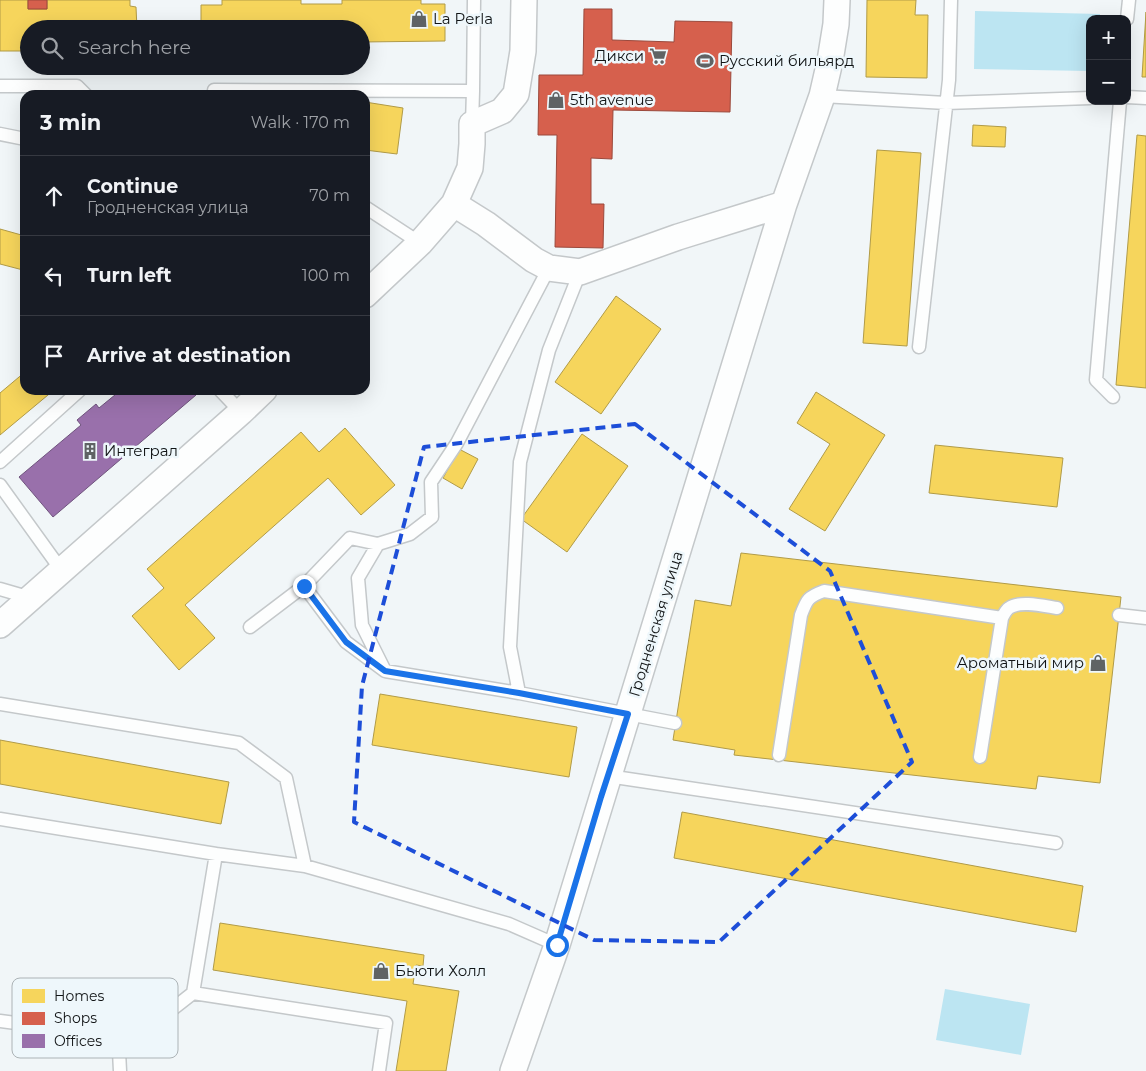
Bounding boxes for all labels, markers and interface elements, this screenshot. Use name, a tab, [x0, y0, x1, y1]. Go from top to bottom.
shop icon: La Perla	[409, 9, 429, 29]
place label: La Perla	[433, 9, 493, 28]
map controls	[1086, 15, 1131, 105]
button: +	[1086, 15, 1131, 60]
search box	[20, 20, 370, 75]
icon: search	[38, 34, 66, 62]
text: Search here	[78, 36, 191, 59]
place label: Дикси	[595, 46, 644, 65]
supermarket icon: Дикси	[648, 46, 668, 66]
sports icon: Русский бильярд	[695, 51, 715, 71]
place label: Русский бильярд	[719, 51, 855, 70]
button: −	[1086, 60, 1131, 105]
shop icon: 5th avenue	[546, 90, 566, 110]
place label: 5th avenue	[570, 90, 654, 109]
text: 3 min	[40, 110, 101, 135]
text: Walk · 170 m	[251, 113, 350, 132]
text: Continue	[87, 175, 178, 198]
icon: ahead	[40, 182, 68, 210]
text: 70 m	[309, 186, 350, 205]
text: Гродненская улица	[87, 198, 249, 217]
icon: left	[40, 262, 68, 290]
text: Turn left	[87, 264, 172, 287]
text: 100 m	[302, 266, 350, 285]
icon: arrive	[40, 342, 68, 370]
text: Arrive at destination	[87, 344, 291, 367]
building icon: Интеграл	[80, 441, 100, 461]
place label: Интеграл	[104, 441, 178, 460]
street label: Гродненская улица	[624, 549, 687, 699]
route end	[293, 575, 316, 598]
place label: Ароматный мир	[957, 653, 1084, 672]
shop icon: Ароматный мир	[1088, 653, 1108, 673]
route start	[546, 934, 569, 957]
shop icon: Бьюти Холл	[371, 961, 391, 981]
place label: Бьюти Холл	[395, 961, 486, 980]
legend	[12, 978, 178, 1058]
text: Homes	[54, 987, 104, 1005]
text: Shops	[54, 1009, 97, 1027]
text: Offices	[54, 1032, 102, 1050]

